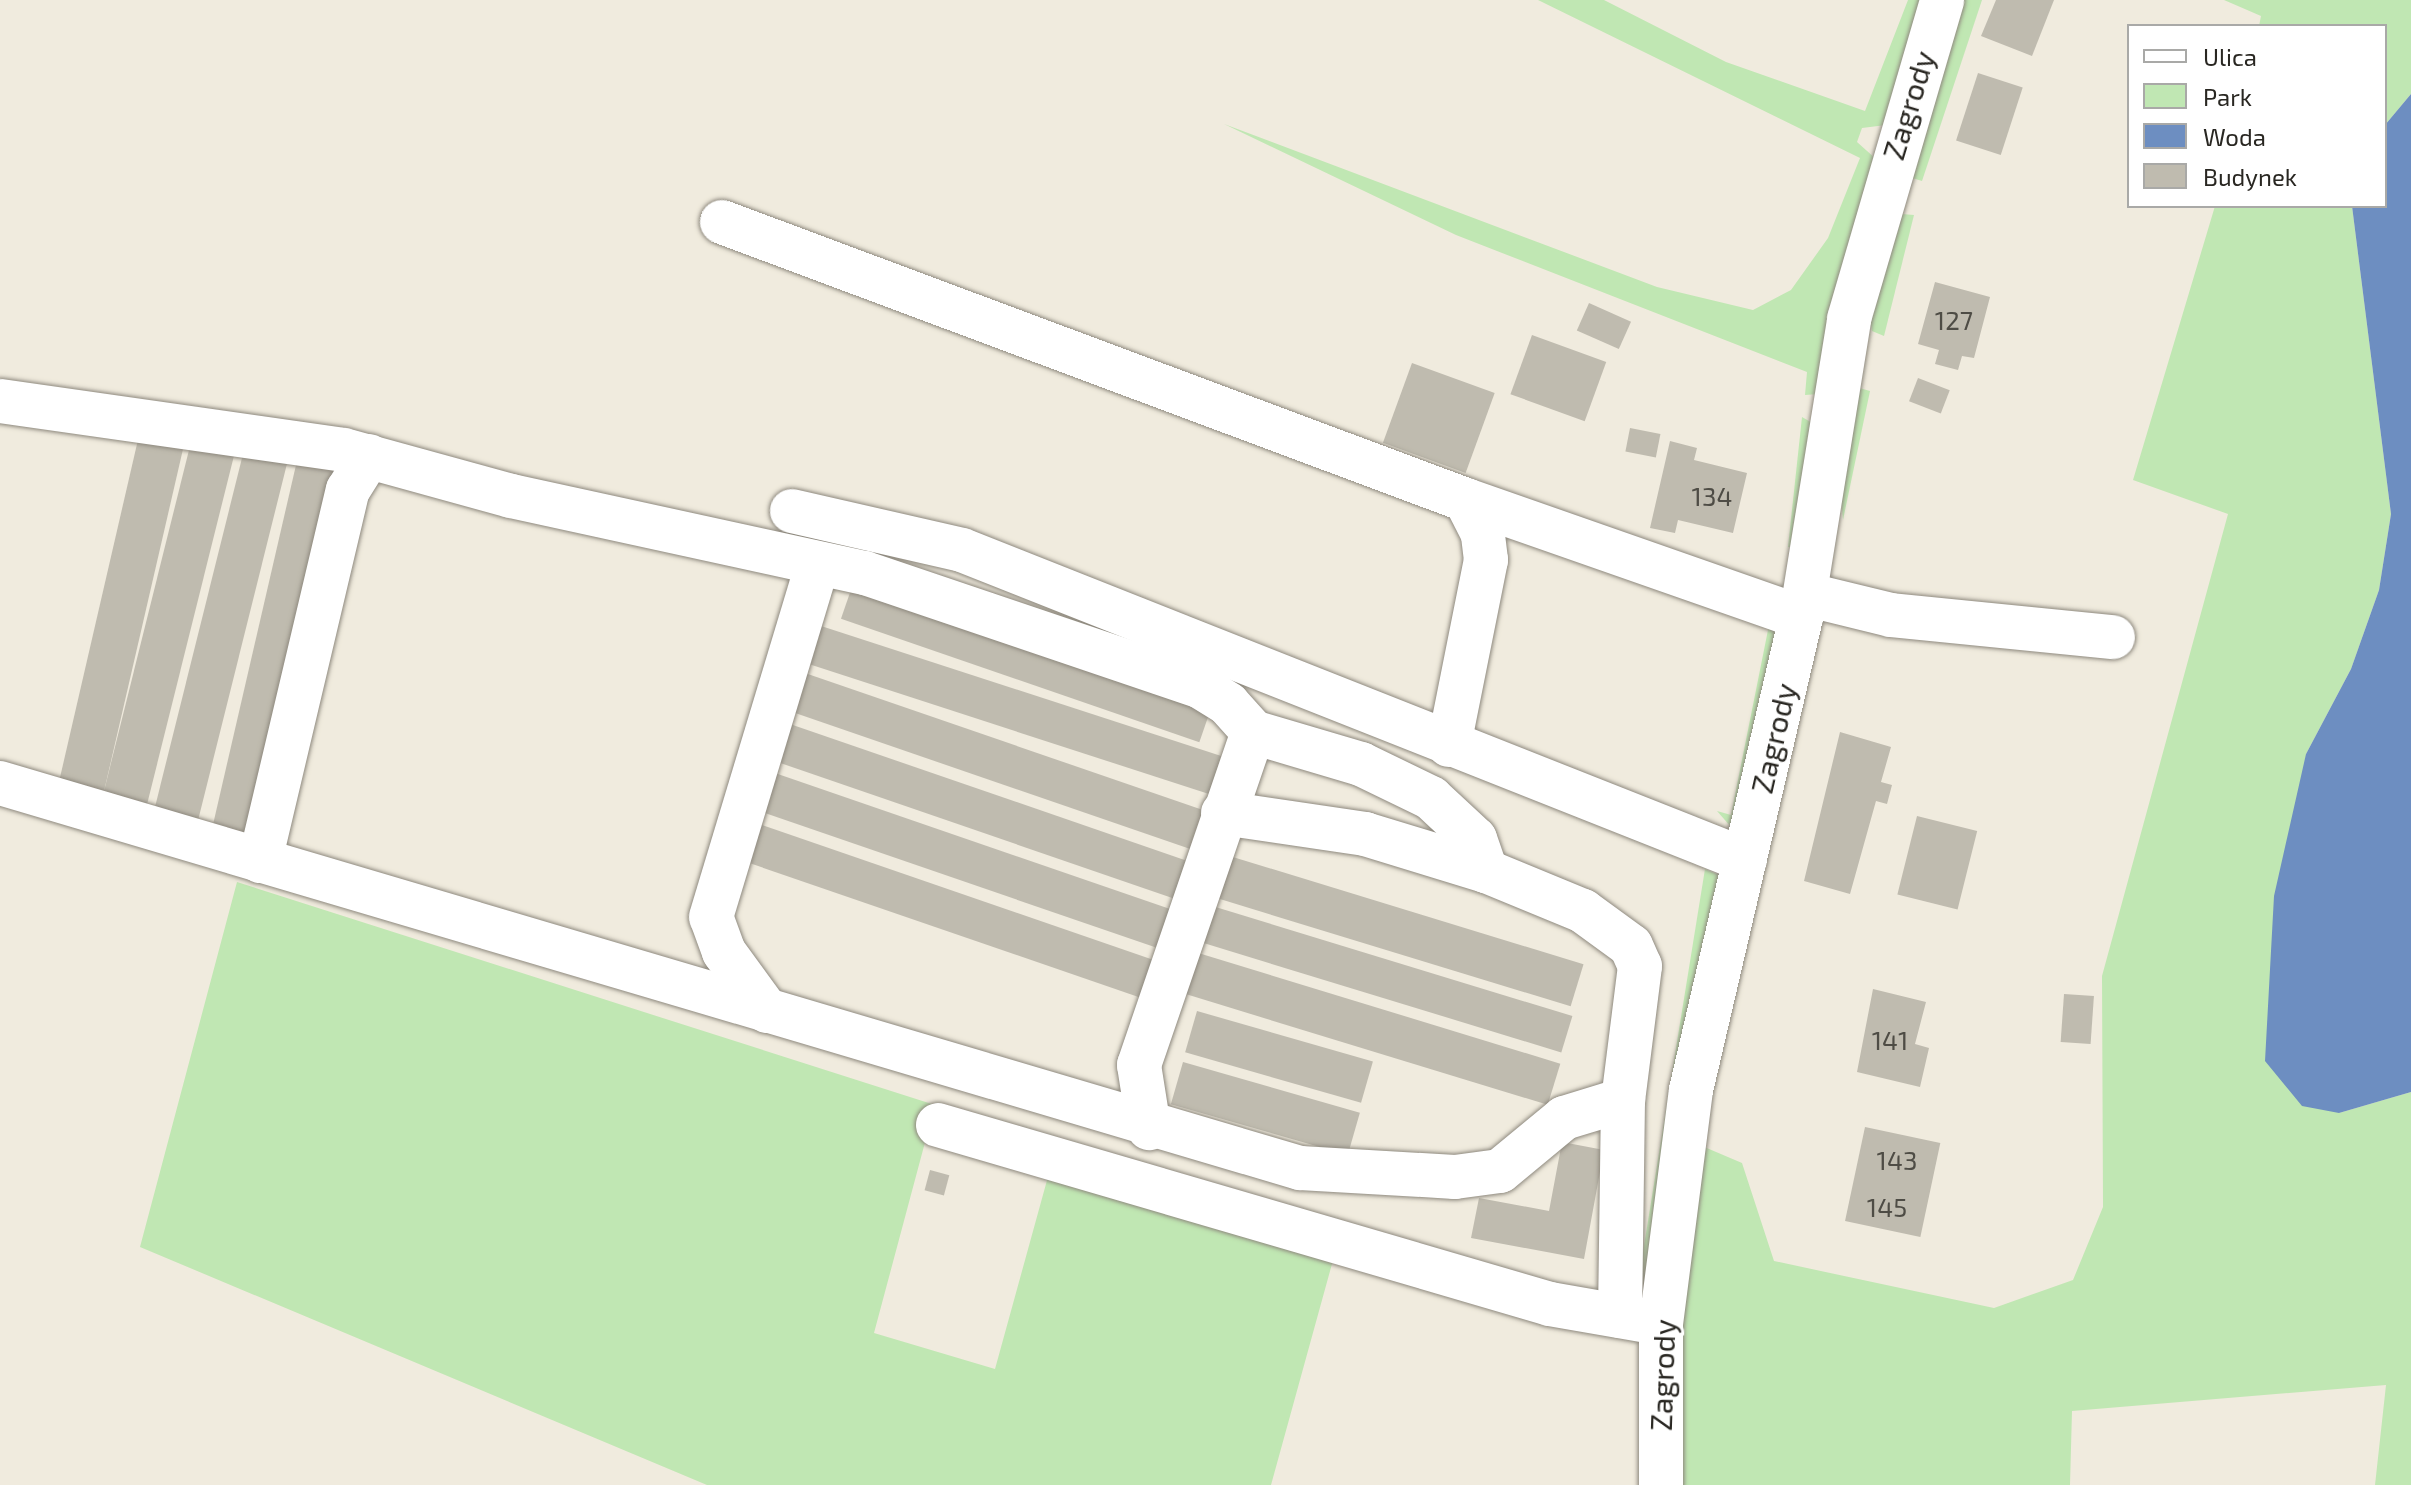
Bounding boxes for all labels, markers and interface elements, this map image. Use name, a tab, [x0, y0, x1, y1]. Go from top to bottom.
legend	[2127, 24, 2387, 208]
text: Ulica	[2203, 42, 2257, 71]
street label: Zagrody	[1874, 46, 1942, 164]
text: Park	[2203, 82, 2252, 111]
text: Woda	[2203, 122, 2266, 151]
text: Budynek	[2203, 162, 2297, 191]
house number: 127	[1935, 304, 1973, 336]
house number: 134	[1692, 480, 1732, 512]
street label: Zagrody	[1743, 679, 1803, 797]
house number: 141	[1872, 1024, 1908, 1056]
house number: 143	[1877, 1144, 1917, 1176]
house number: 145	[1867, 1191, 1907, 1223]
street label: Zagrody	[1642, 1318, 1682, 1432]

